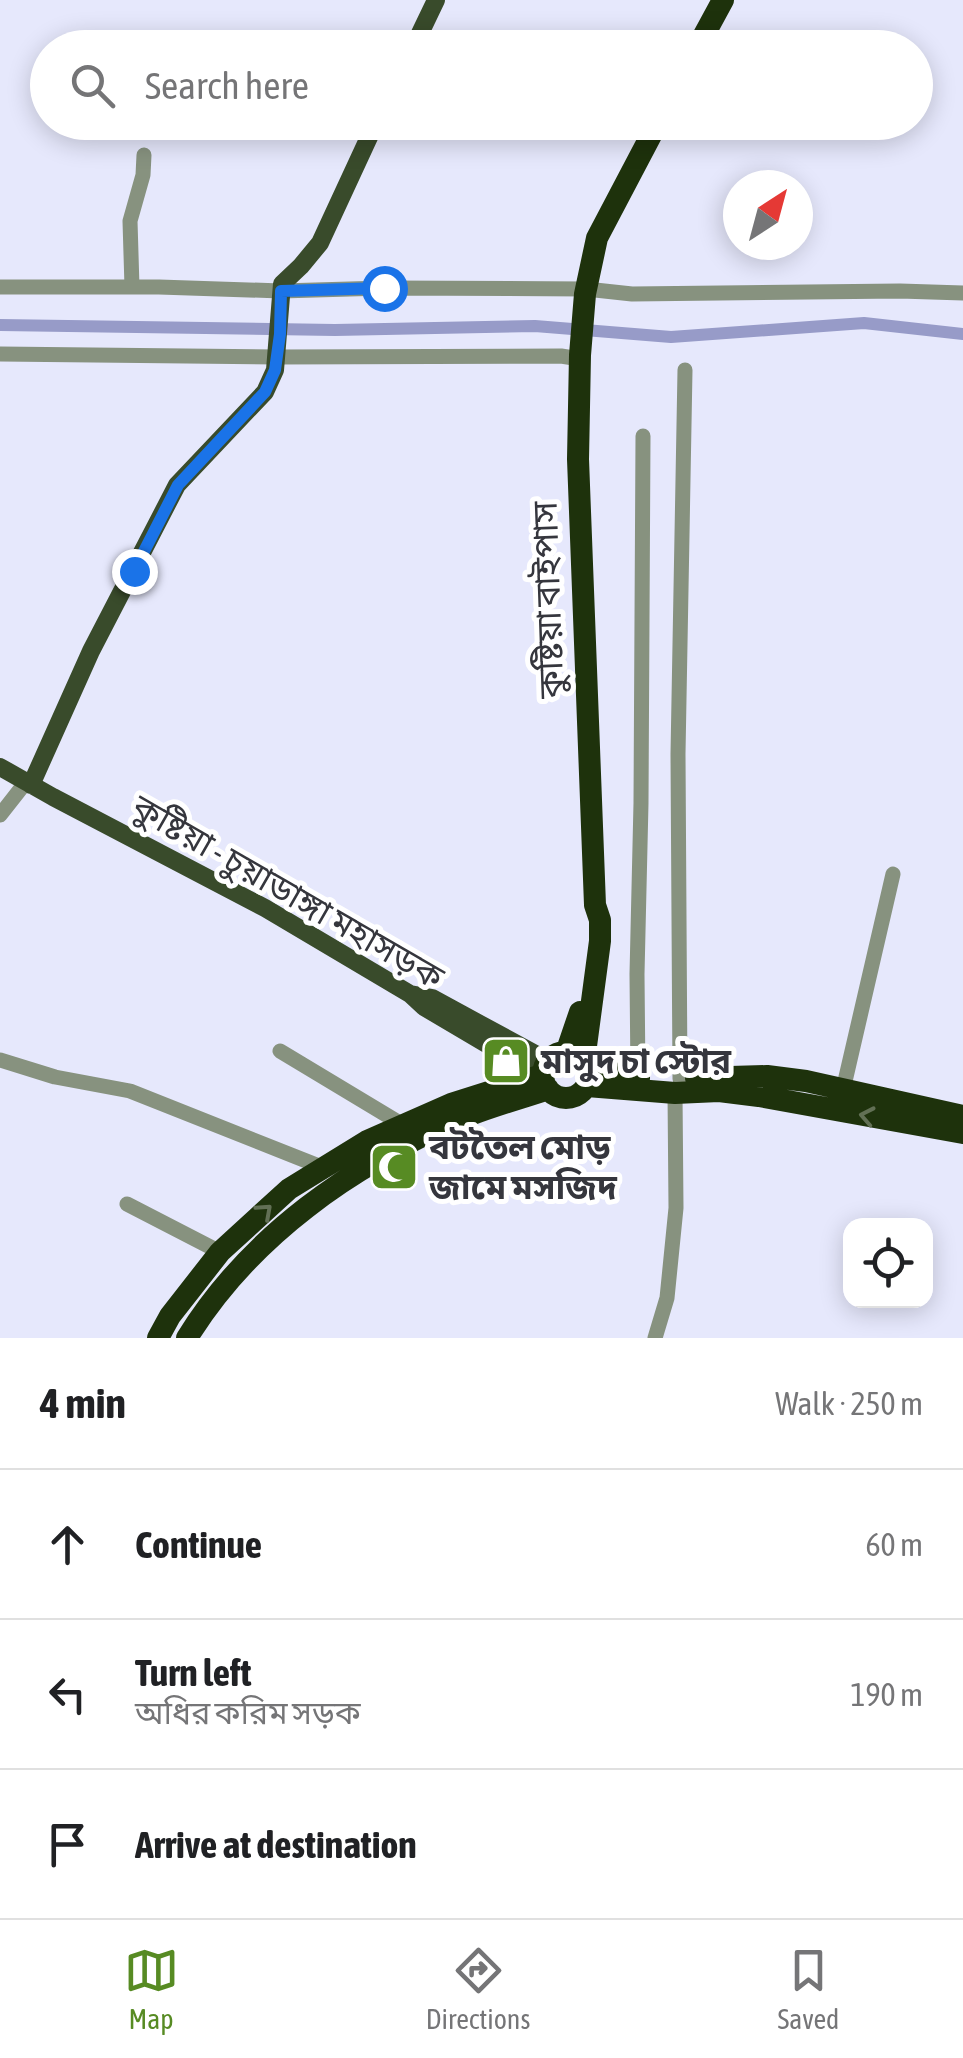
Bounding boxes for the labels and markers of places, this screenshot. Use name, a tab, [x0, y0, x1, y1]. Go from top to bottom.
shop icon: মাসুদ চা স্টোর	[480, 1035, 532, 1087]
place label: মাসুদ চা স্টোর	[540, 1040, 732, 1082]
place label: বটতৈল মোড় জামে মসজিদ	[428, 1126, 618, 1206]
mosque icon: বটতৈল মোড় জামে মসজিদ	[368, 1141, 420, 1193]

